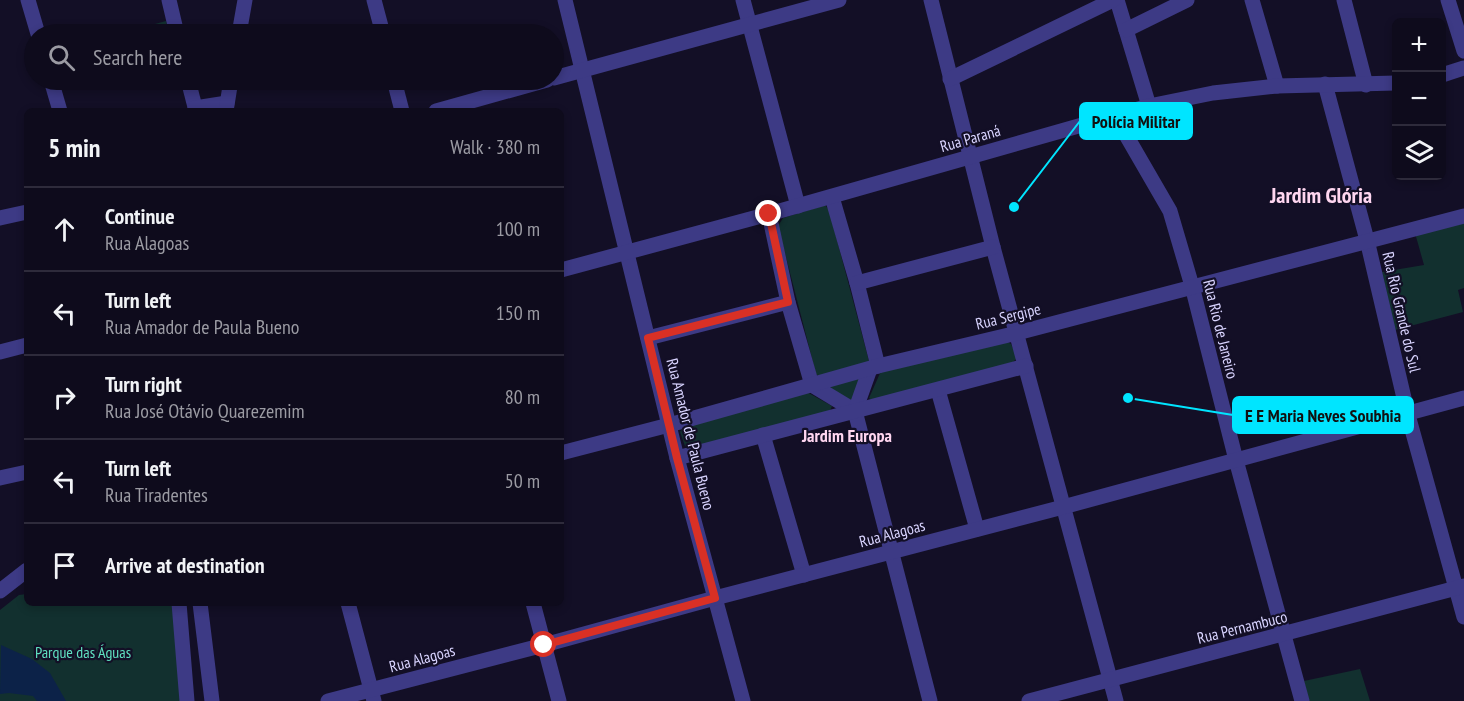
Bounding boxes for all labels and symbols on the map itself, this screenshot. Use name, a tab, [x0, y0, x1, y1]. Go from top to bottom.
callout: Polícia Militar	[1080, 103, 1192, 139]
text: Polícia Militar	[1092, 110, 1181, 133]
street label: Rua Paraná	[938, 120, 1002, 156]
district label: Jardim Glória	[1269, 181, 1372, 209]
route end	[755, 200, 781, 226]
street label: Rua Rio Grande do Sul	[1378, 250, 1426, 375]
street label: Rua Rio de Janeiro	[1199, 277, 1243, 381]
street label: Rua Sergipe	[973, 298, 1043, 334]
street label: Rua Amador de Paula Bueno	[662, 356, 720, 512]
callout: E E Maria Neves Soubhia	[1233, 397, 1413, 433]
text: E E Maria Neves Soubhia	[1245, 404, 1401, 427]
district label: Jardim Europa	[801, 424, 892, 447]
street label: Rua Alagoas	[857, 515, 927, 551]
street label: Rua Pernambuco	[1195, 606, 1289, 648]
route start	[530, 631, 556, 657]
street label: Rua Alagoas	[387, 640, 457, 676]
park label: Parque das Águas	[35, 642, 131, 662]

